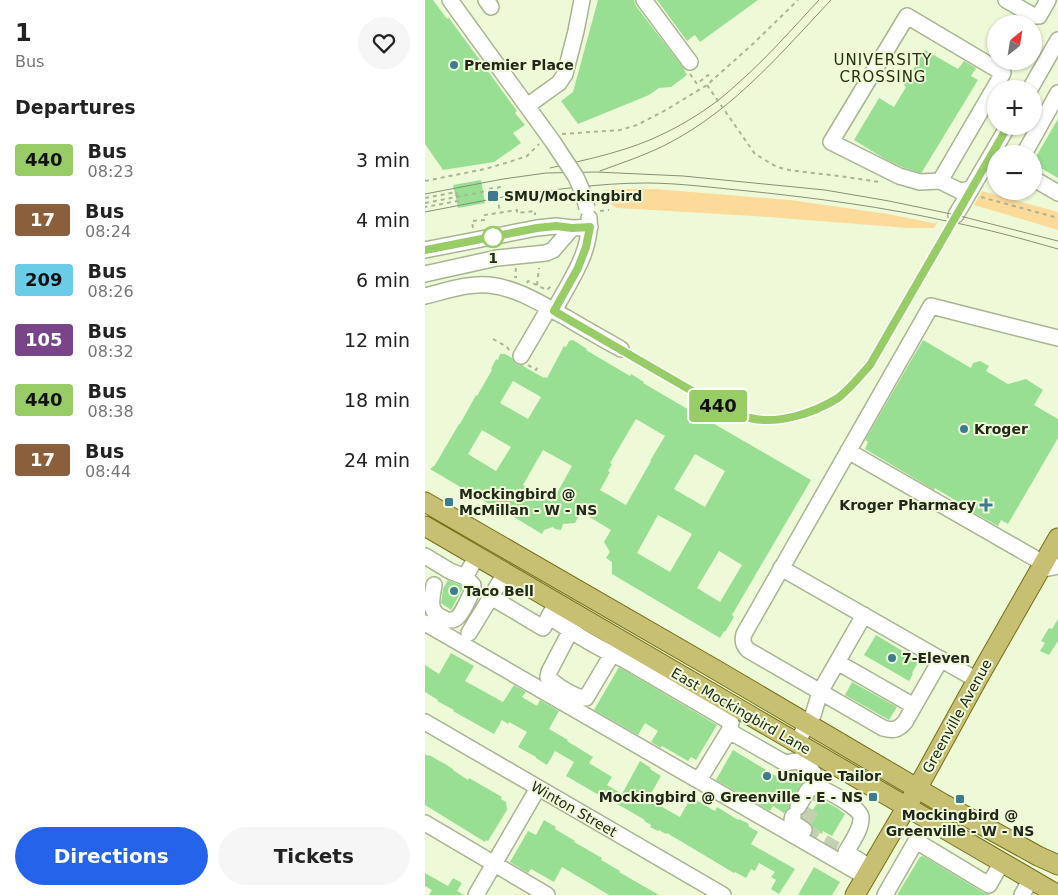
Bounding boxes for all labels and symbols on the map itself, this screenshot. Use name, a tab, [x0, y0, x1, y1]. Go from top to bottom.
north arrow	[987, 15, 1043, 70]
district label: UNIVERSITY CROSSING	[833, 51, 933, 86]
place label: Premier Place	[464, 57, 574, 73]
marker: Premier Place	[448, 59, 460, 71]
place label: SMU/Mockingbird	[504, 188, 642, 204]
marker: SMU/Mockingbird	[486, 189, 500, 203]
marker: 1	[482, 226, 504, 248]
place label: 1	[488, 250, 498, 266]
line badge: 440	[689, 390, 747, 422]
place label: Kroger	[974, 421, 1028, 437]
marker: Kroger	[958, 423, 970, 435]
place label: Mockingbird @ McMillan - W - NS	[459, 486, 597, 518]
marker: Mockingbird @ McMillan - W - NS	[443, 496, 455, 508]
place label: Kroger Pharmacy	[839, 497, 976, 513]
marker: Kroger Pharmacy	[980, 499, 992, 511]
place label: Taco Bell	[464, 583, 534, 599]
marker: Taco Bell	[448, 585, 460, 597]
place label: 7-Eleven	[902, 650, 970, 666]
marker: 7-Eleven	[886, 652, 898, 664]
street label: Greenville Avenue	[919, 656, 995, 776]
street label: East Mockingbird Lane	[668, 665, 814, 757]
place label: Unique Tailor	[777, 768, 881, 784]
marker: Unique Tailor	[761, 770, 773, 782]
street label: Winton Street	[528, 778, 620, 840]
place label: Mockingbird @ Greenville - E - NS	[599, 789, 863, 805]
marker: Mockingbird @ Greenville - E - NS	[867, 791, 879, 803]
marker: Mockingbird @ Greenville - W - NS	[954, 793, 966, 805]
place label: Mockingbird @ Greenville - W - NS	[886, 807, 1034, 839]

